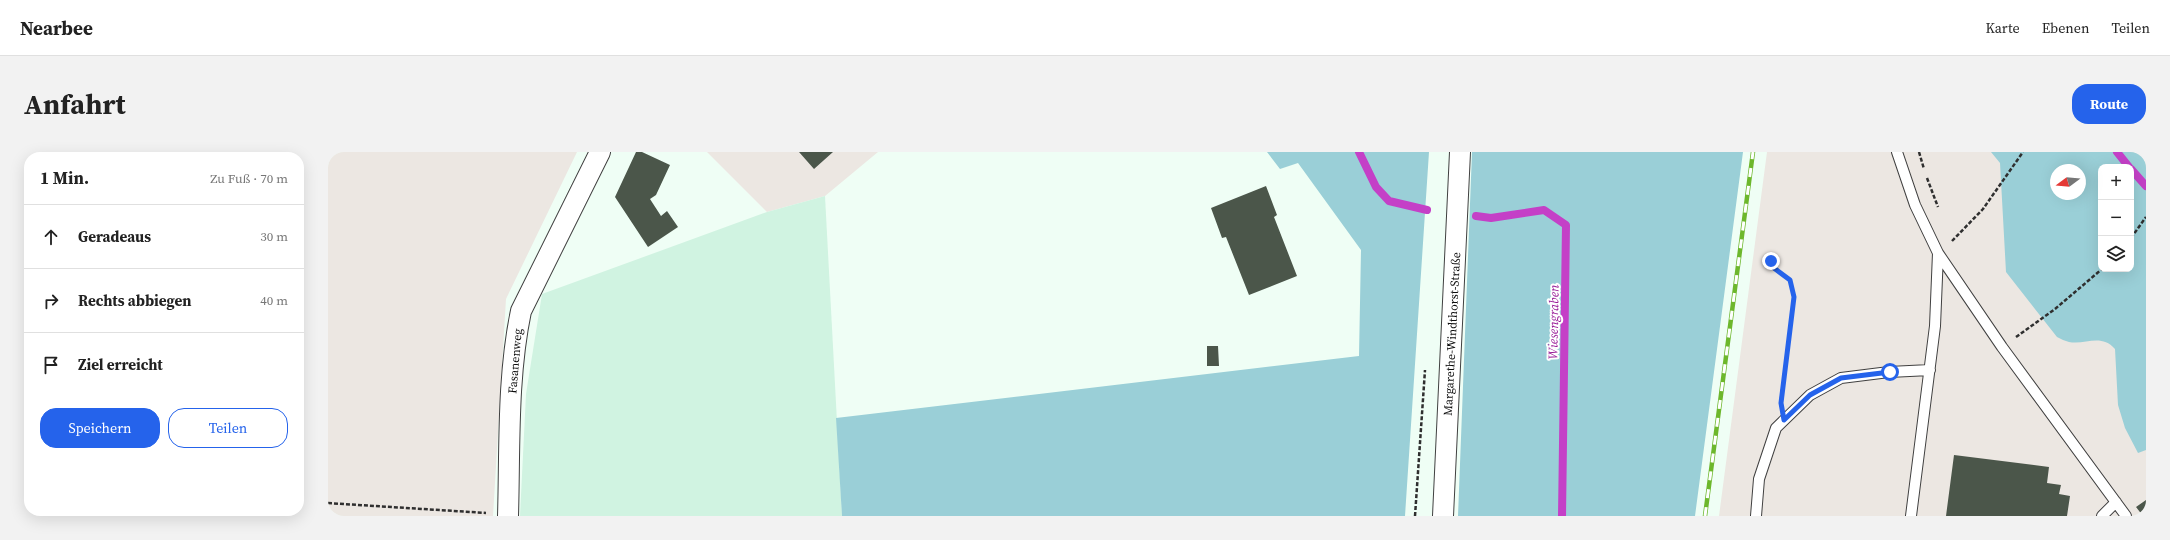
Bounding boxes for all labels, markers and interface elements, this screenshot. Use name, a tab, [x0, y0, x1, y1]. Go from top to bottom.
text: Nearbee	[20, 15, 93, 41]
text: Karte	[1985, 18, 2020, 38]
text: Ebenen	[2042, 18, 2089, 38]
text: Teilen	[2111, 18, 2150, 38]
button: Route	[2072, 84, 2146, 124]
text: Anfahrt	[24, 85, 126, 123]
north arrow	[2050, 164, 2086, 200]
map controls	[2098, 164, 2134, 272]
button: +	[2098, 164, 2134, 200]
text: 1 Min.	[40, 166, 89, 190]
text: Zu Fuß · 70 m	[210, 170, 288, 187]
button: −	[2098, 200, 2134, 236]
icon: ahead	[40, 226, 62, 248]
text: Geradeaus	[78, 226, 151, 247]
text: 30 m	[260, 228, 288, 245]
button: layers	[2098, 236, 2134, 272]
street label: Margarethe-Windthorst-Straße	[1440, 252, 1464, 416]
route end	[1762, 252, 1780, 270]
water label: Wiesengraben	[1544, 284, 1563, 360]
icon: right	[40, 290, 62, 312]
text: Rechts abbiegen	[78, 290, 192, 311]
text: 40 m	[260, 292, 288, 309]
street label: Fasanenweg	[504, 328, 526, 394]
icon: arrive	[40, 354, 62, 376]
text: Ziel erreicht	[78, 354, 163, 375]
route start	[1881, 363, 1899, 381]
button: Speichern	[40, 408, 160, 448]
button: Teilen	[168, 408, 288, 448]

